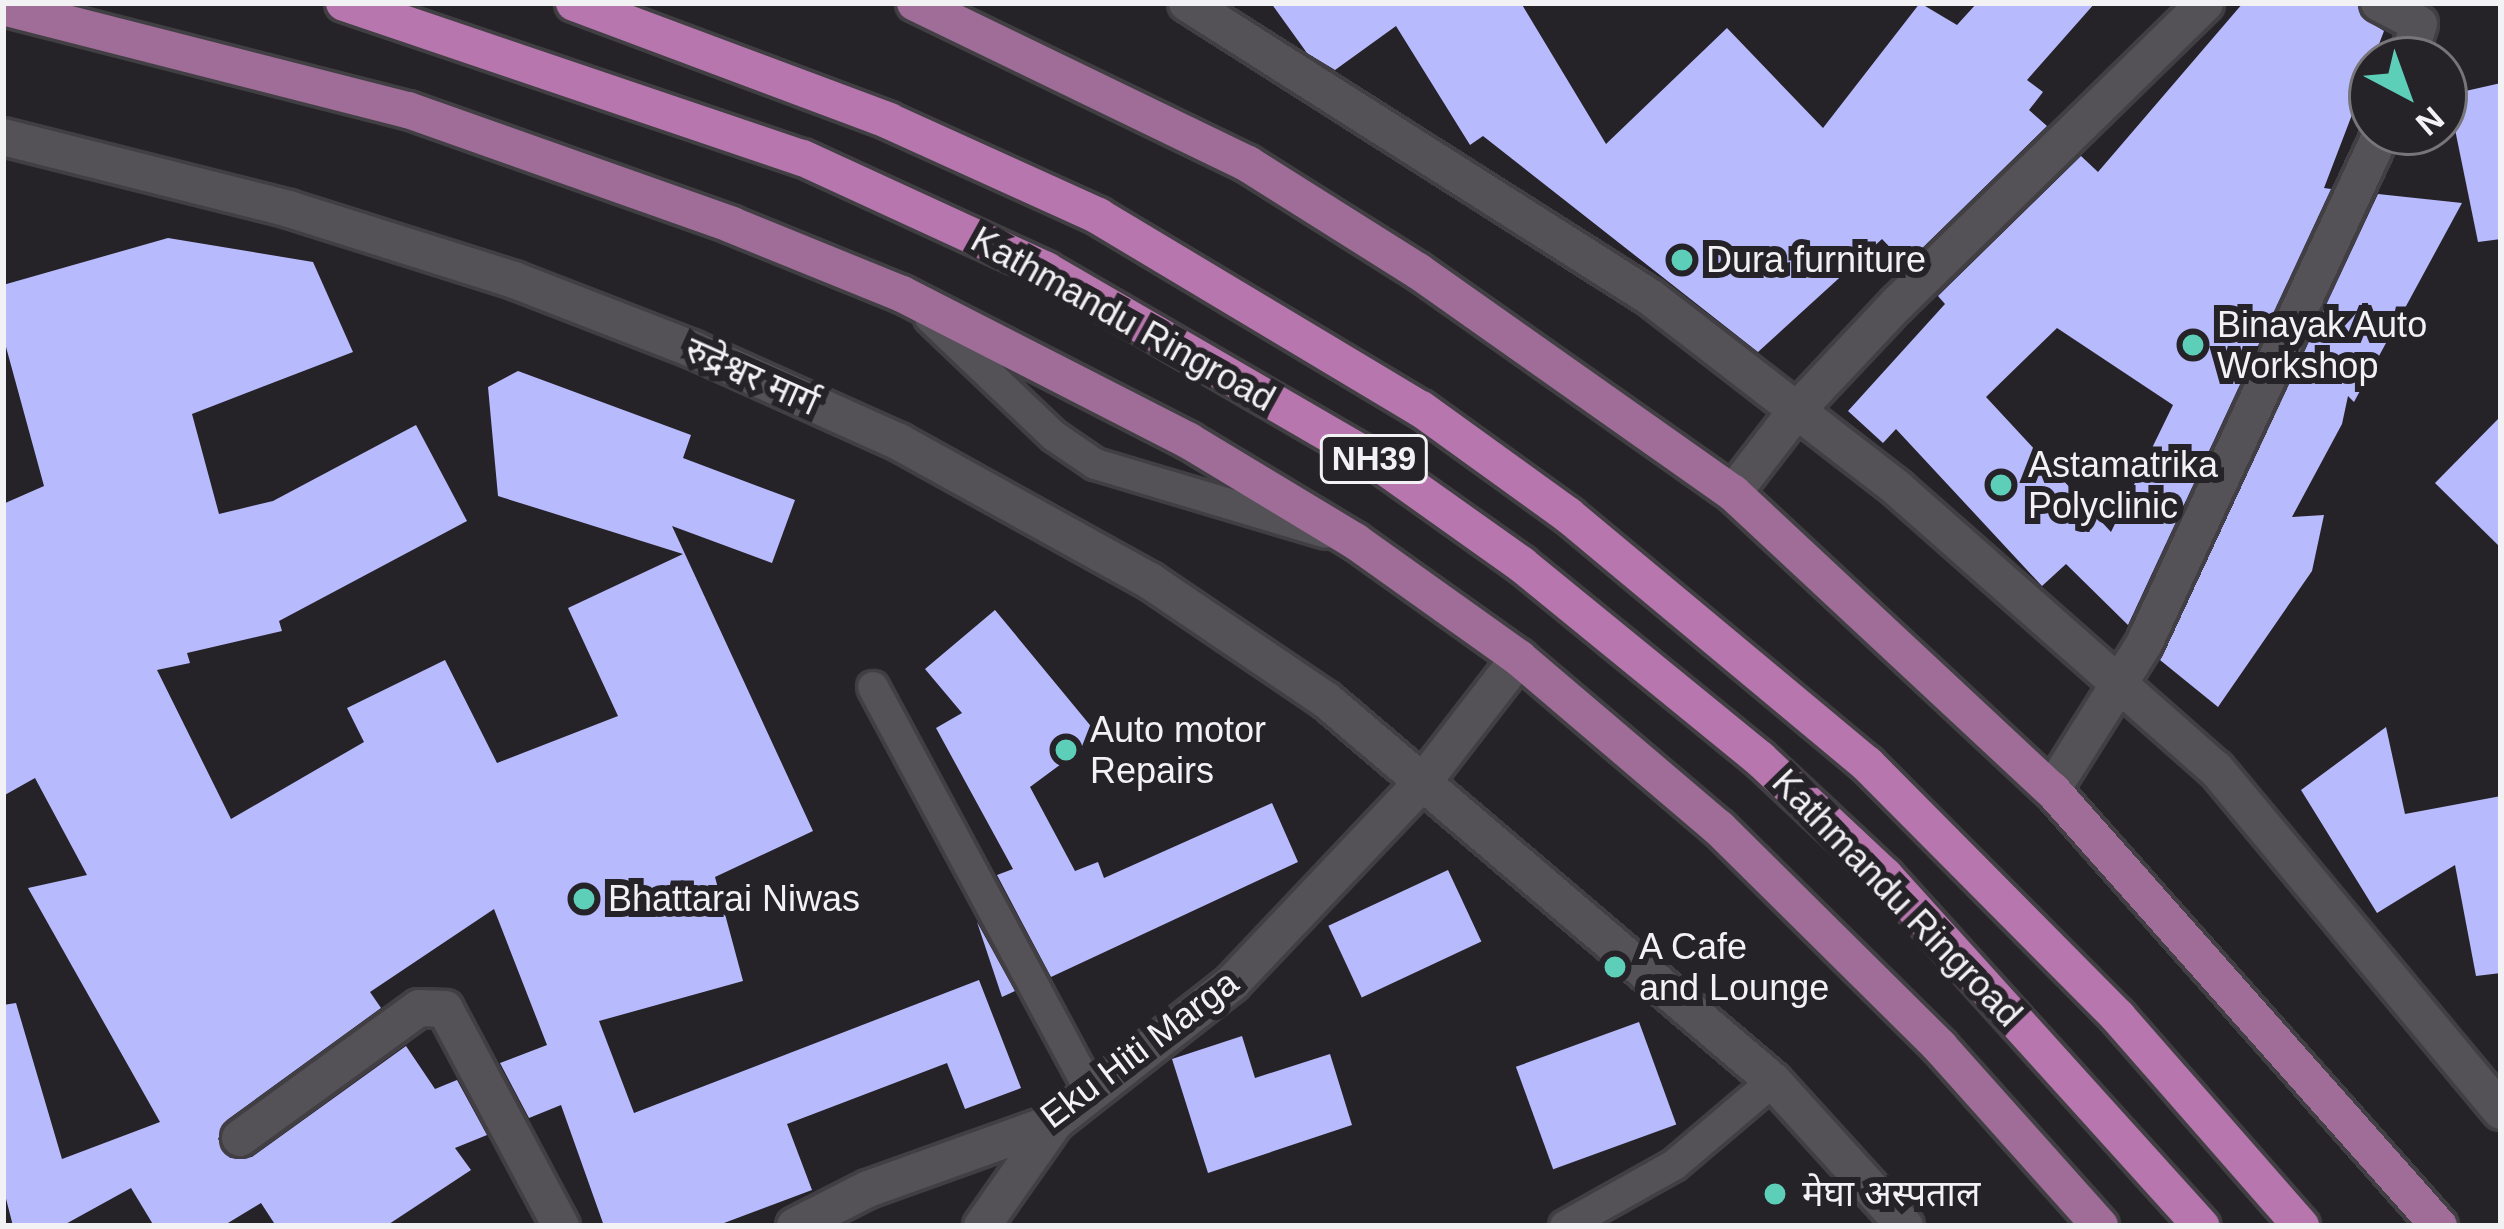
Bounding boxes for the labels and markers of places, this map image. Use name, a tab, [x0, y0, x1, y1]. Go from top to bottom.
place label: Dura furniture	[1706, 238, 1926, 282]
marker: Dura furniture	[1669, 247, 1695, 273]
place label: Binayak Auto Workshop	[2217, 302, 2429, 387]
marker: Binayak Auto Workshop	[2180, 332, 2206, 358]
place label: Astamatrika Polyclinic	[2028, 442, 2218, 527]
marker: Astamatrika Polyclinic	[1985, 469, 2017, 501]
place label: Auto motor Repairs	[1090, 707, 1266, 792]
marker: Auto motor Repairs	[1053, 737, 1079, 763]
place label: Bhattarai Niwas	[608, 877, 860, 921]
marker: Bhattarai Niwas	[571, 886, 597, 912]
place label: A Cafe and Lounge	[1639, 924, 1829, 1009]
marker: A Cafe and Lounge	[1602, 954, 1628, 980]
place label: मेघा अस्पताल	[1802, 1172, 1980, 1216]
marker: मेघा अस्पताल	[1759, 1178, 1791, 1210]

